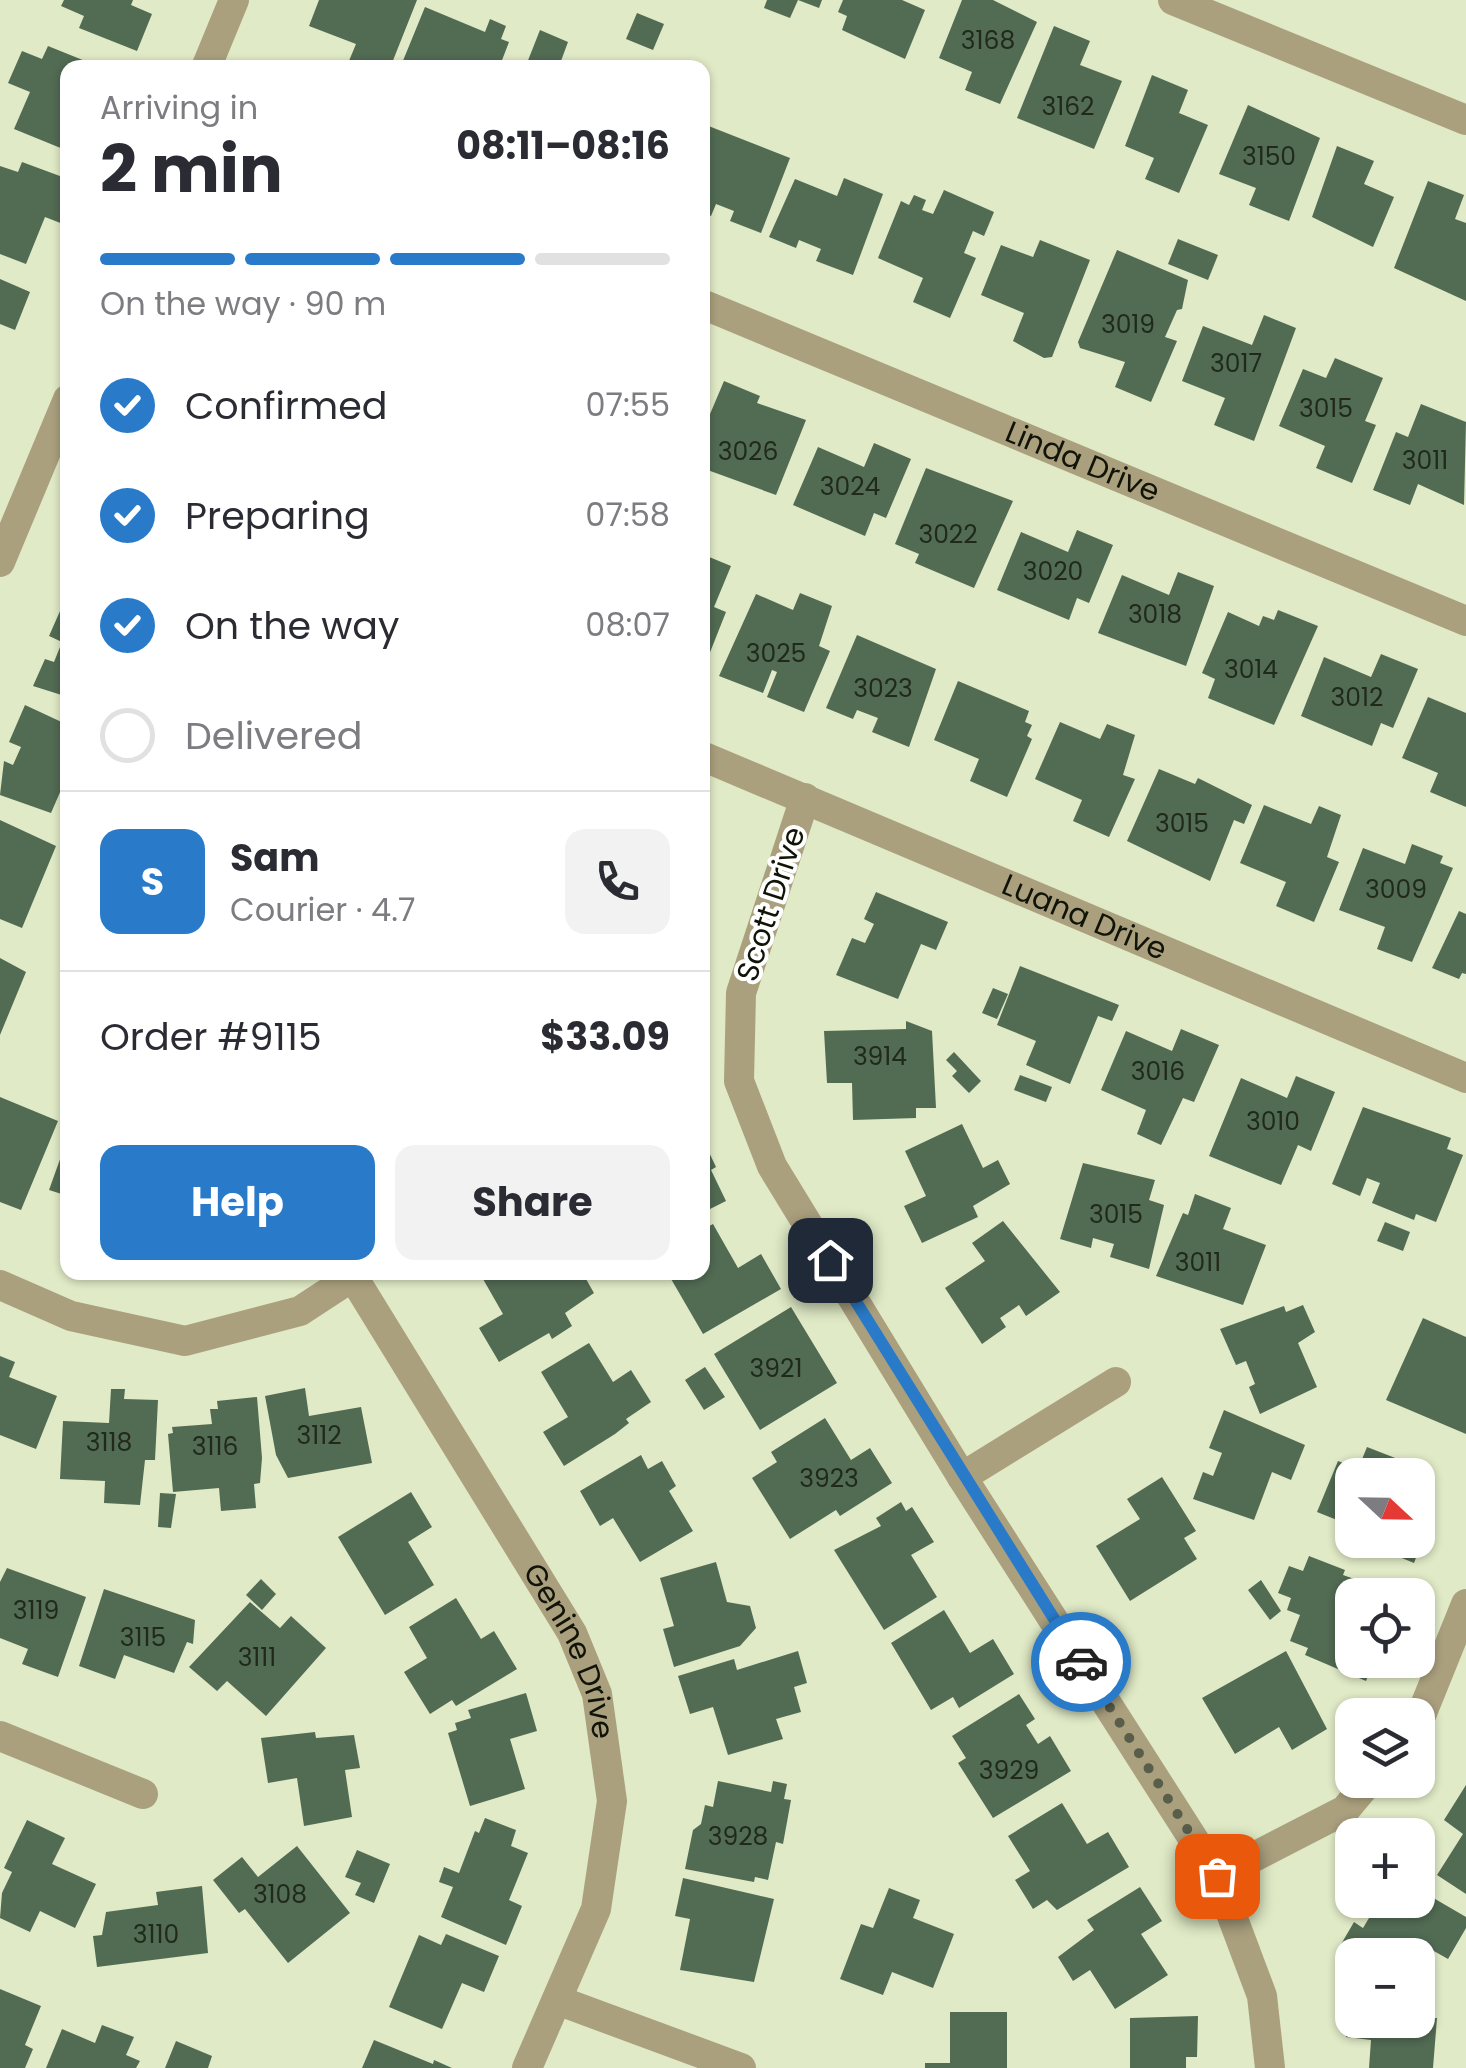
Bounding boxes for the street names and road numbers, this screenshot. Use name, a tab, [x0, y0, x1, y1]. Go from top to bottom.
street label: Linda Drive	[999, 410, 1166, 513]
street label: Scott Drive	[725, 821, 816, 987]
street label: Luana Drive	[996, 863, 1174, 971]
street label: Genine Drive	[513, 1555, 625, 1742]

